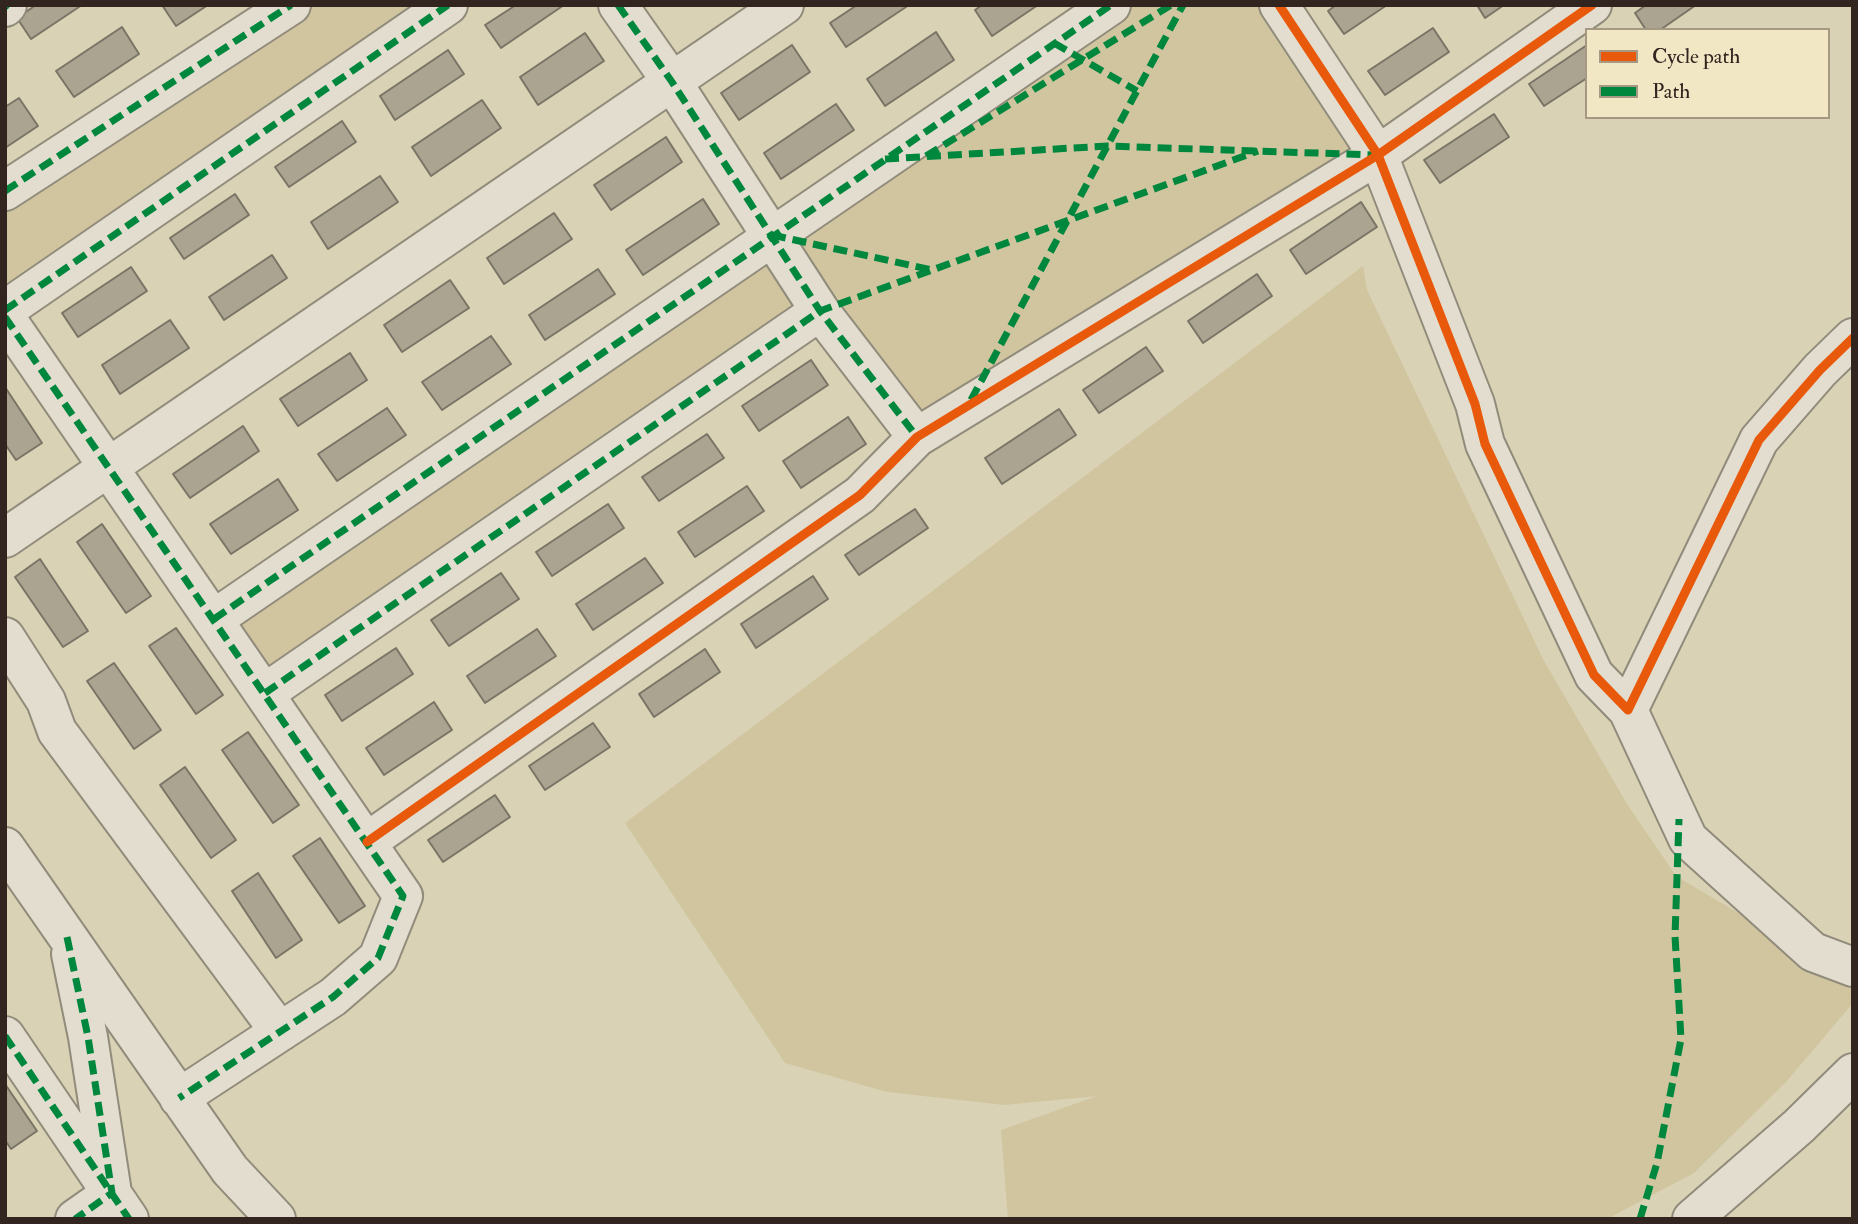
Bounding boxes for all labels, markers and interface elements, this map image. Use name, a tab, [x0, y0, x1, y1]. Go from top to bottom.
legend	[1585, 28, 1830, 119]
text: Cycle path	[1652, 43, 1740, 70]
text: Path	[1652, 78, 1690, 105]

